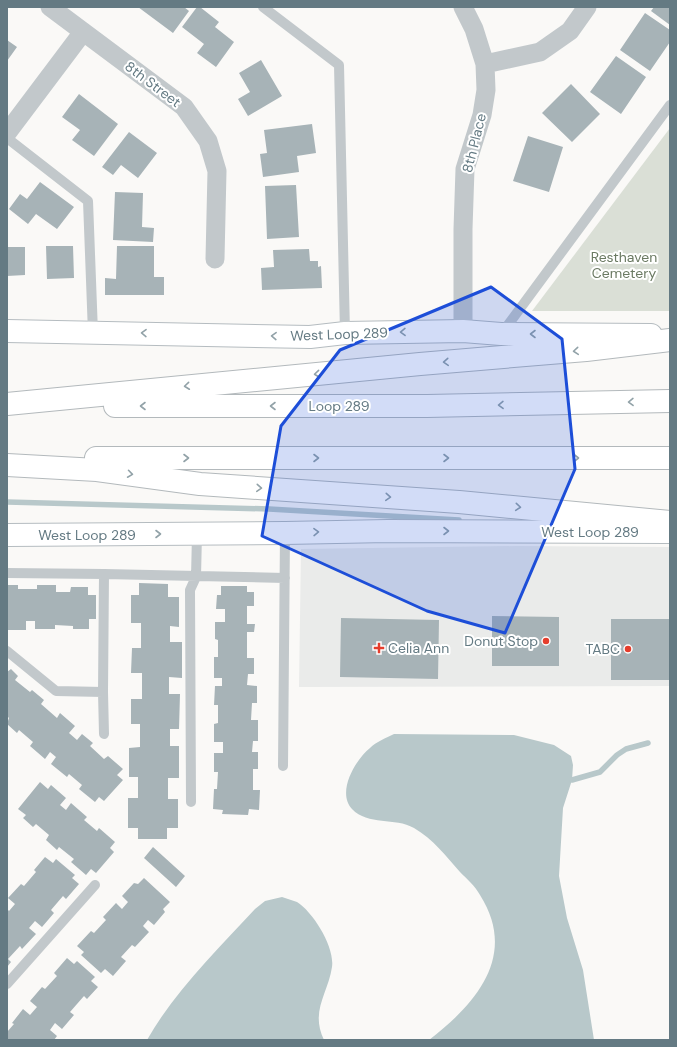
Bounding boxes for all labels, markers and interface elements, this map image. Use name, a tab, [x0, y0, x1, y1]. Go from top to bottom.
street label: 8th Street	[121, 57, 185, 111]
street label: 8th Place	[458, 111, 490, 175]
park label: Resthaven Cemetery	[591, 248, 657, 282]
street label: West Loop 289	[290, 323, 388, 345]
one-way arrow	[400, 328, 406, 336]
one-way arrow	[141, 329, 147, 338]
one-way arrow	[530, 330, 536, 338]
one-way arrow	[270, 332, 276, 340]
one-way arrow	[573, 346, 579, 355]
one-way arrow	[443, 357, 449, 366]
one-way arrow	[314, 369, 320, 378]
one-way arrow	[184, 381, 190, 390]
street label: Loop 289	[309, 397, 370, 415]
one-way arrow	[628, 398, 634, 406]
one-way arrow	[498, 401, 504, 409]
one-way arrow	[140, 402, 146, 410]
one-way arrow	[270, 402, 276, 410]
one-way arrow	[183, 454, 189, 462]
one-way arrow	[313, 454, 319, 462]
one-way arrow	[443, 454, 449, 462]
one-way arrow	[573, 454, 579, 462]
one-way arrow	[127, 469, 133, 478]
one-way arrow	[256, 483, 262, 492]
one-way arrow	[385, 492, 392, 501]
one-way arrow	[515, 502, 521, 511]
street label: West Loop 289	[541, 523, 639, 541]
street label: West Loop 289	[38, 526, 136, 544]
one-way arrow	[443, 527, 449, 535]
one-way arrow	[313, 528, 319, 537]
one-way arrow	[155, 530, 161, 538]
place label: Donut Stop	[464, 632, 538, 650]
marker: Donut Stop	[541, 636, 551, 646]
place label: Celia Ann	[388, 639, 449, 657]
place label: TABC	[585, 640, 620, 658]
marker: Celia Ann	[373, 642, 385, 654]
marker: TABC	[623, 644, 633, 654]

